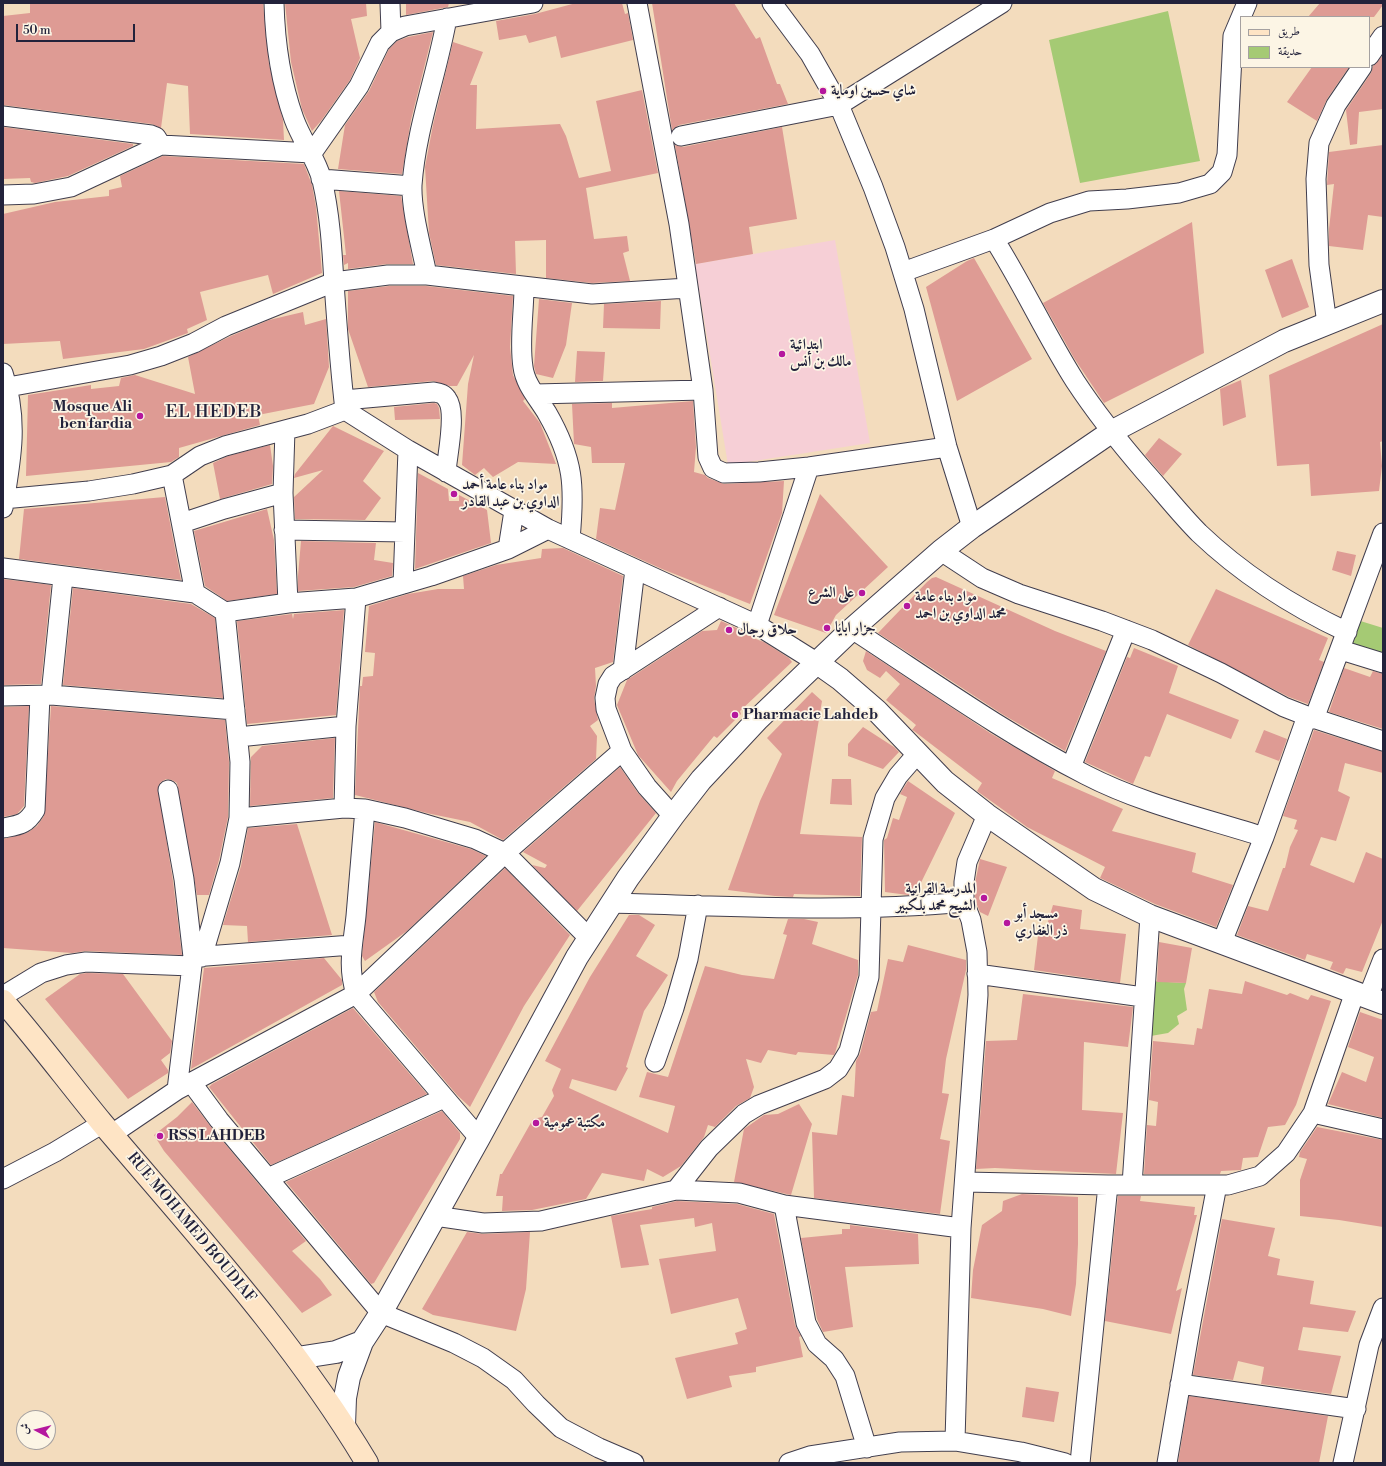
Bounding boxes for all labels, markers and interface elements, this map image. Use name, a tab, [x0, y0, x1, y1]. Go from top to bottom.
scale bar	[18, 16, 137, 42]
legend	[1240, 16, 1370, 68]
text: 50 m	[23, 23, 51, 38]
text: طريق	[1278, 24, 1300, 39]
text: حديقة	[1278, 44, 1302, 59]
place label: شاي حسين اوماية	[831, 82, 916, 100]
marker: شاي حسين اوماية	[818, 86, 828, 96]
place label: ابتدائية مالك بن أنس	[790, 336, 852, 371]
marker: ابتدائية مالك بن أنس	[777, 349, 787, 359]
place label: Mosque Ali ben fardia	[53, 398, 132, 433]
district label: EL HEDEB	[166, 403, 262, 423]
marker: Mosque Ali ben fardia	[135, 411, 145, 421]
place label: مواد بناء عامة أحمد الداوي بن عبد القادر	[462, 476, 559, 511]
marker: مواد بناء عامة أحمد الداوي بن عبد القادر	[449, 489, 459, 499]
place label: على الشرع	[808, 584, 854, 602]
marker: على الشرع	[857, 588, 867, 598]
place label: مواد بناء عامة محمد الداوي بن احمد	[915, 588, 1006, 623]
marker: مواد بناء عامة محمد الداوي بن احمد	[902, 601, 912, 611]
place label: جزار ابايا	[835, 619, 876, 637]
place label: حلاق رجال	[737, 621, 797, 639]
marker: جزار ابايا	[822, 623, 832, 633]
marker: حلاق رجال	[724, 625, 734, 635]
place label: Pharmacie Lahdeb	[743, 706, 878, 724]
marker: Pharmacie Lahdeb	[730, 710, 740, 720]
place label: المدرسة القرانية الشيح محمد بلكبير	[896, 880, 976, 915]
marker: المدرسة القرانية الشيح محمد بلكبير	[979, 893, 989, 903]
place label: مسجد أبو ذر الغفاري	[1015, 905, 1068, 940]
marker: مسجد أبو ذر الغفاري	[1002, 918, 1012, 928]
place label: مكتبة عمومية	[544, 1114, 605, 1132]
marker: مكتبة عمومية	[531, 1118, 541, 1128]
place label: RSS LAHDEB	[168, 1127, 265, 1145]
marker: RSS LAHDEB	[155, 1131, 165, 1141]
street label: RUE MOHAMED BOUDIAF	[123, 1149, 259, 1307]
north arrow	[16, 1410, 56, 1450]
text: ش	[17, 1422, 33, 1435]

